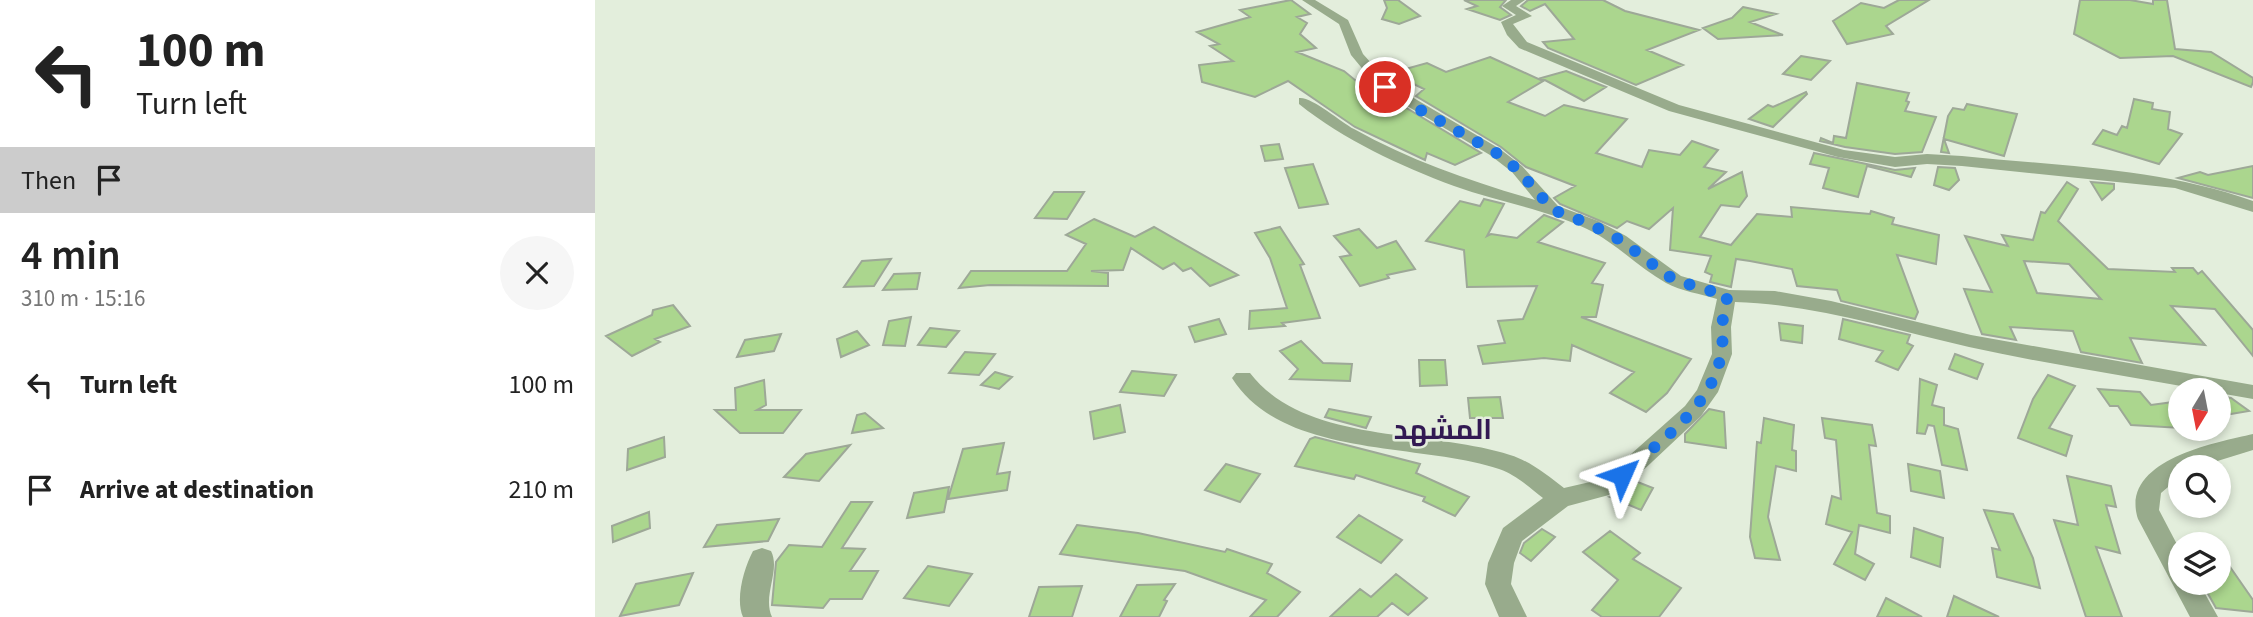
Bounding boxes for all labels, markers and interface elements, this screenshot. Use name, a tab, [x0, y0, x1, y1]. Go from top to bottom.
text: 100 m	[136, 16, 265, 86]
icon: left	[21, 28, 112, 119]
pin	[1355, 57, 1415, 117]
icon: arrive	[1366, 68, 1404, 106]
text: Turn left	[136, 81, 247, 127]
icon: arrive	[90, 161, 128, 199]
text: Then	[21, 162, 76, 199]
text: 4 min	[21, 226, 121, 286]
button: close	[500, 236, 574, 310]
text: 310 m · 15:16	[21, 282, 145, 315]
icon: left	[21, 366, 59, 404]
text: Turn left	[80, 366, 177, 403]
text: 100 m	[508, 366, 574, 403]
north arrow	[2168, 378, 2231, 441]
map controls	[2168, 378, 2231, 595]
district label: المشهد	[1394, 410, 1492, 450]
position arrow	[1585, 438, 1659, 512]
button: search	[2168, 455, 2231, 518]
icon: arrive	[21, 471, 59, 509]
text: Arrive at destination	[80, 471, 314, 508]
text: 210 m	[508, 471, 574, 508]
button: layers	[2168, 532, 2231, 595]

